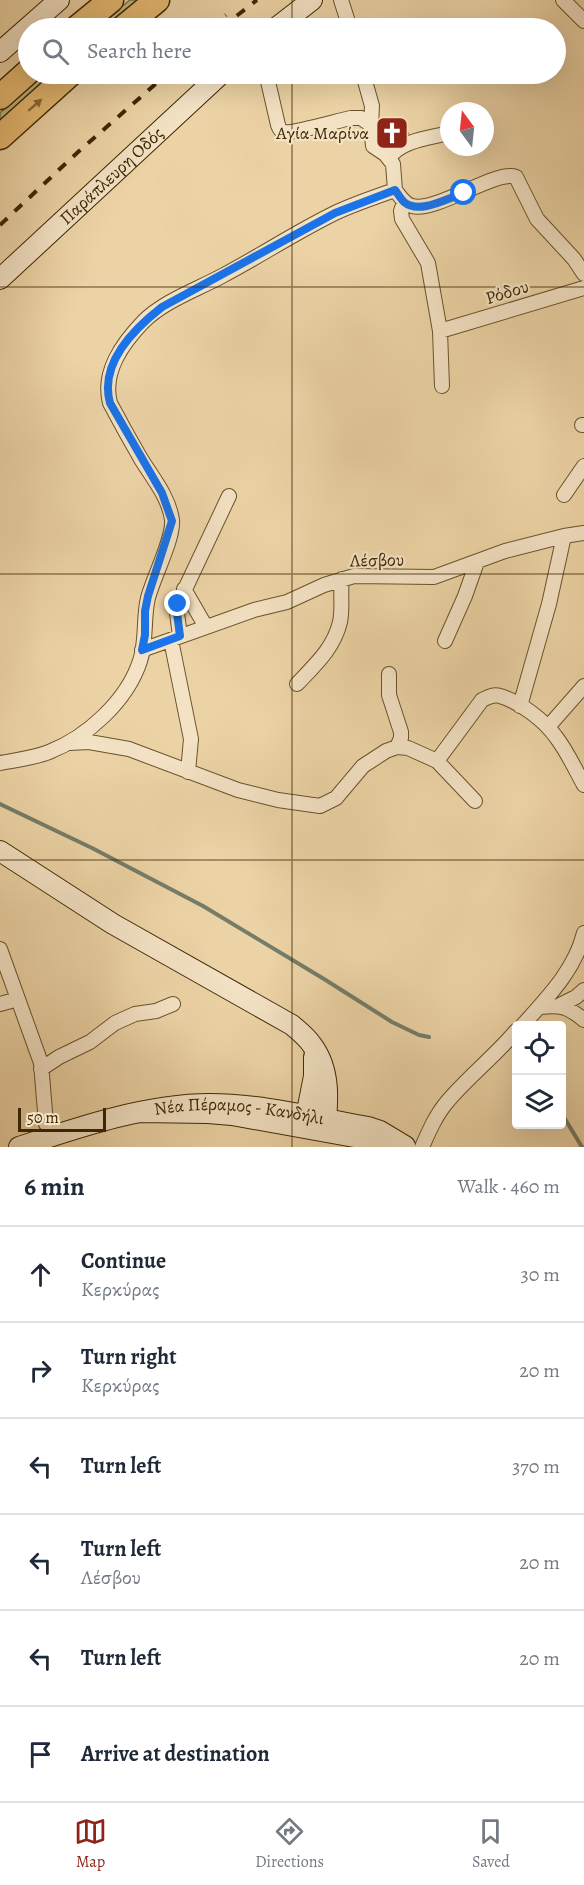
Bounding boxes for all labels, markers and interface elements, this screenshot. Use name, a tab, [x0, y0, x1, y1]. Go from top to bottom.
search box	[18, 18, 566, 84]
icon: search	[39, 35, 72, 68]
text: Search here	[87, 36, 192, 66]
one-way arrow	[27, 99, 42, 112]
north arrow	[440, 102, 494, 156]
church icon: Αγία Μαρίνα	[374, 115, 410, 151]
street label: Παράπλευρη Οδός	[54, 121, 169, 230]
place label: Αγία Μαρίνα	[275, 121, 369, 145]
route start	[450, 179, 476, 205]
street label: Ρόδου	[482, 274, 532, 310]
street label: Λέσβου	[349, 548, 404, 572]
route end	[164, 590, 190, 616]
map controls	[512, 1021, 566, 1129]
button: locate	[512, 1021, 566, 1075]
button: layers	[512, 1075, 566, 1129]
street label: Νέα Πέραμος - Κανδήλι	[152, 1092, 326, 1130]
scale bar	[18, 1105, 106, 1132]
text: 50 m	[27, 1107, 59, 1129]
text: 6 min	[24, 1169, 85, 1204]
text: Walk · 460 m	[457, 1173, 560, 1200]
text: Continue	[81, 1246, 166, 1276]
icon: ahead	[24, 1258, 57, 1291]
text: 30 m	[520, 1261, 560, 1288]
text: Κερκύρας	[81, 1276, 160, 1303]
text: Turn right	[81, 1342, 177, 1372]
icon: right	[24, 1354, 57, 1387]
text: 20 m	[519, 1357, 560, 1384]
text: Κερκύρας	[81, 1372, 160, 1399]
icon: left	[24, 1450, 57, 1483]
text: Turn left	[81, 1451, 161, 1481]
text: 370 m	[512, 1453, 560, 1480]
text: Turn left	[81, 1534, 161, 1564]
icon: left	[24, 1546, 57, 1579]
text: 20 m	[519, 1549, 560, 1576]
text: Λέσβου	[81, 1564, 141, 1591]
icon: left	[24, 1642, 57, 1675]
text: Turn left	[81, 1643, 161, 1673]
text: 20 m	[519, 1645, 560, 1672]
icon: arrive	[24, 1738, 57, 1771]
text: Arrive at destination	[81, 1739, 270, 1769]
tab: Map	[74, 1815, 107, 1873]
tab: Directions	[255, 1815, 324, 1873]
tab: Saved	[472, 1815, 510, 1873]

